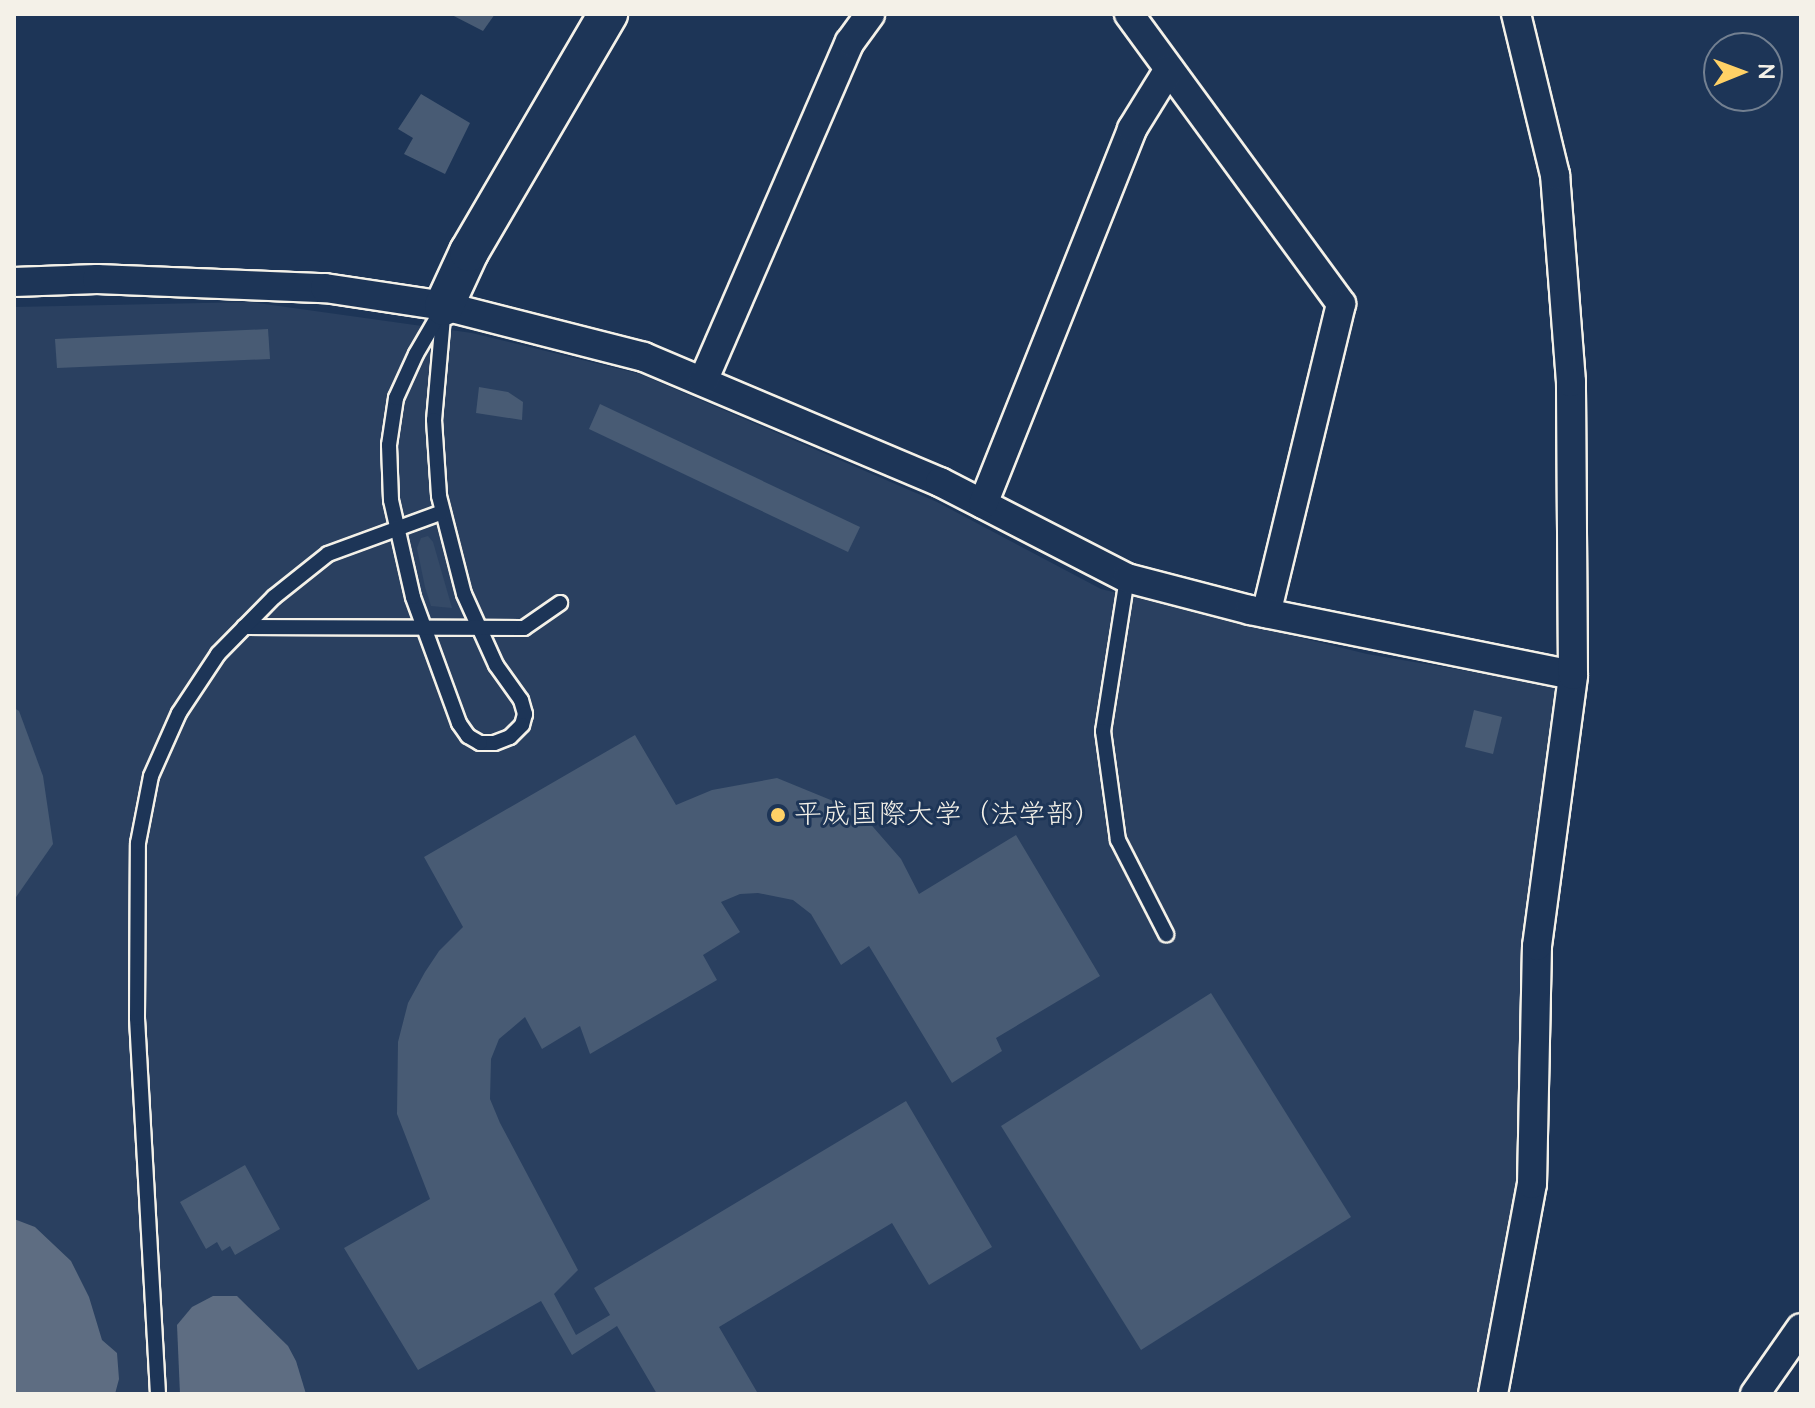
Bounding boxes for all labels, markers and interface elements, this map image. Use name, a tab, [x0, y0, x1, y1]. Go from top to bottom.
north arrow	[1703, 32, 1783, 112]
text: N	[1750, 64, 1781, 79]
place label: 平成国際大学（法学部）	[794, 798, 1102, 832]
marker: 平成国際大学（法学部）	[769, 806, 787, 824]

